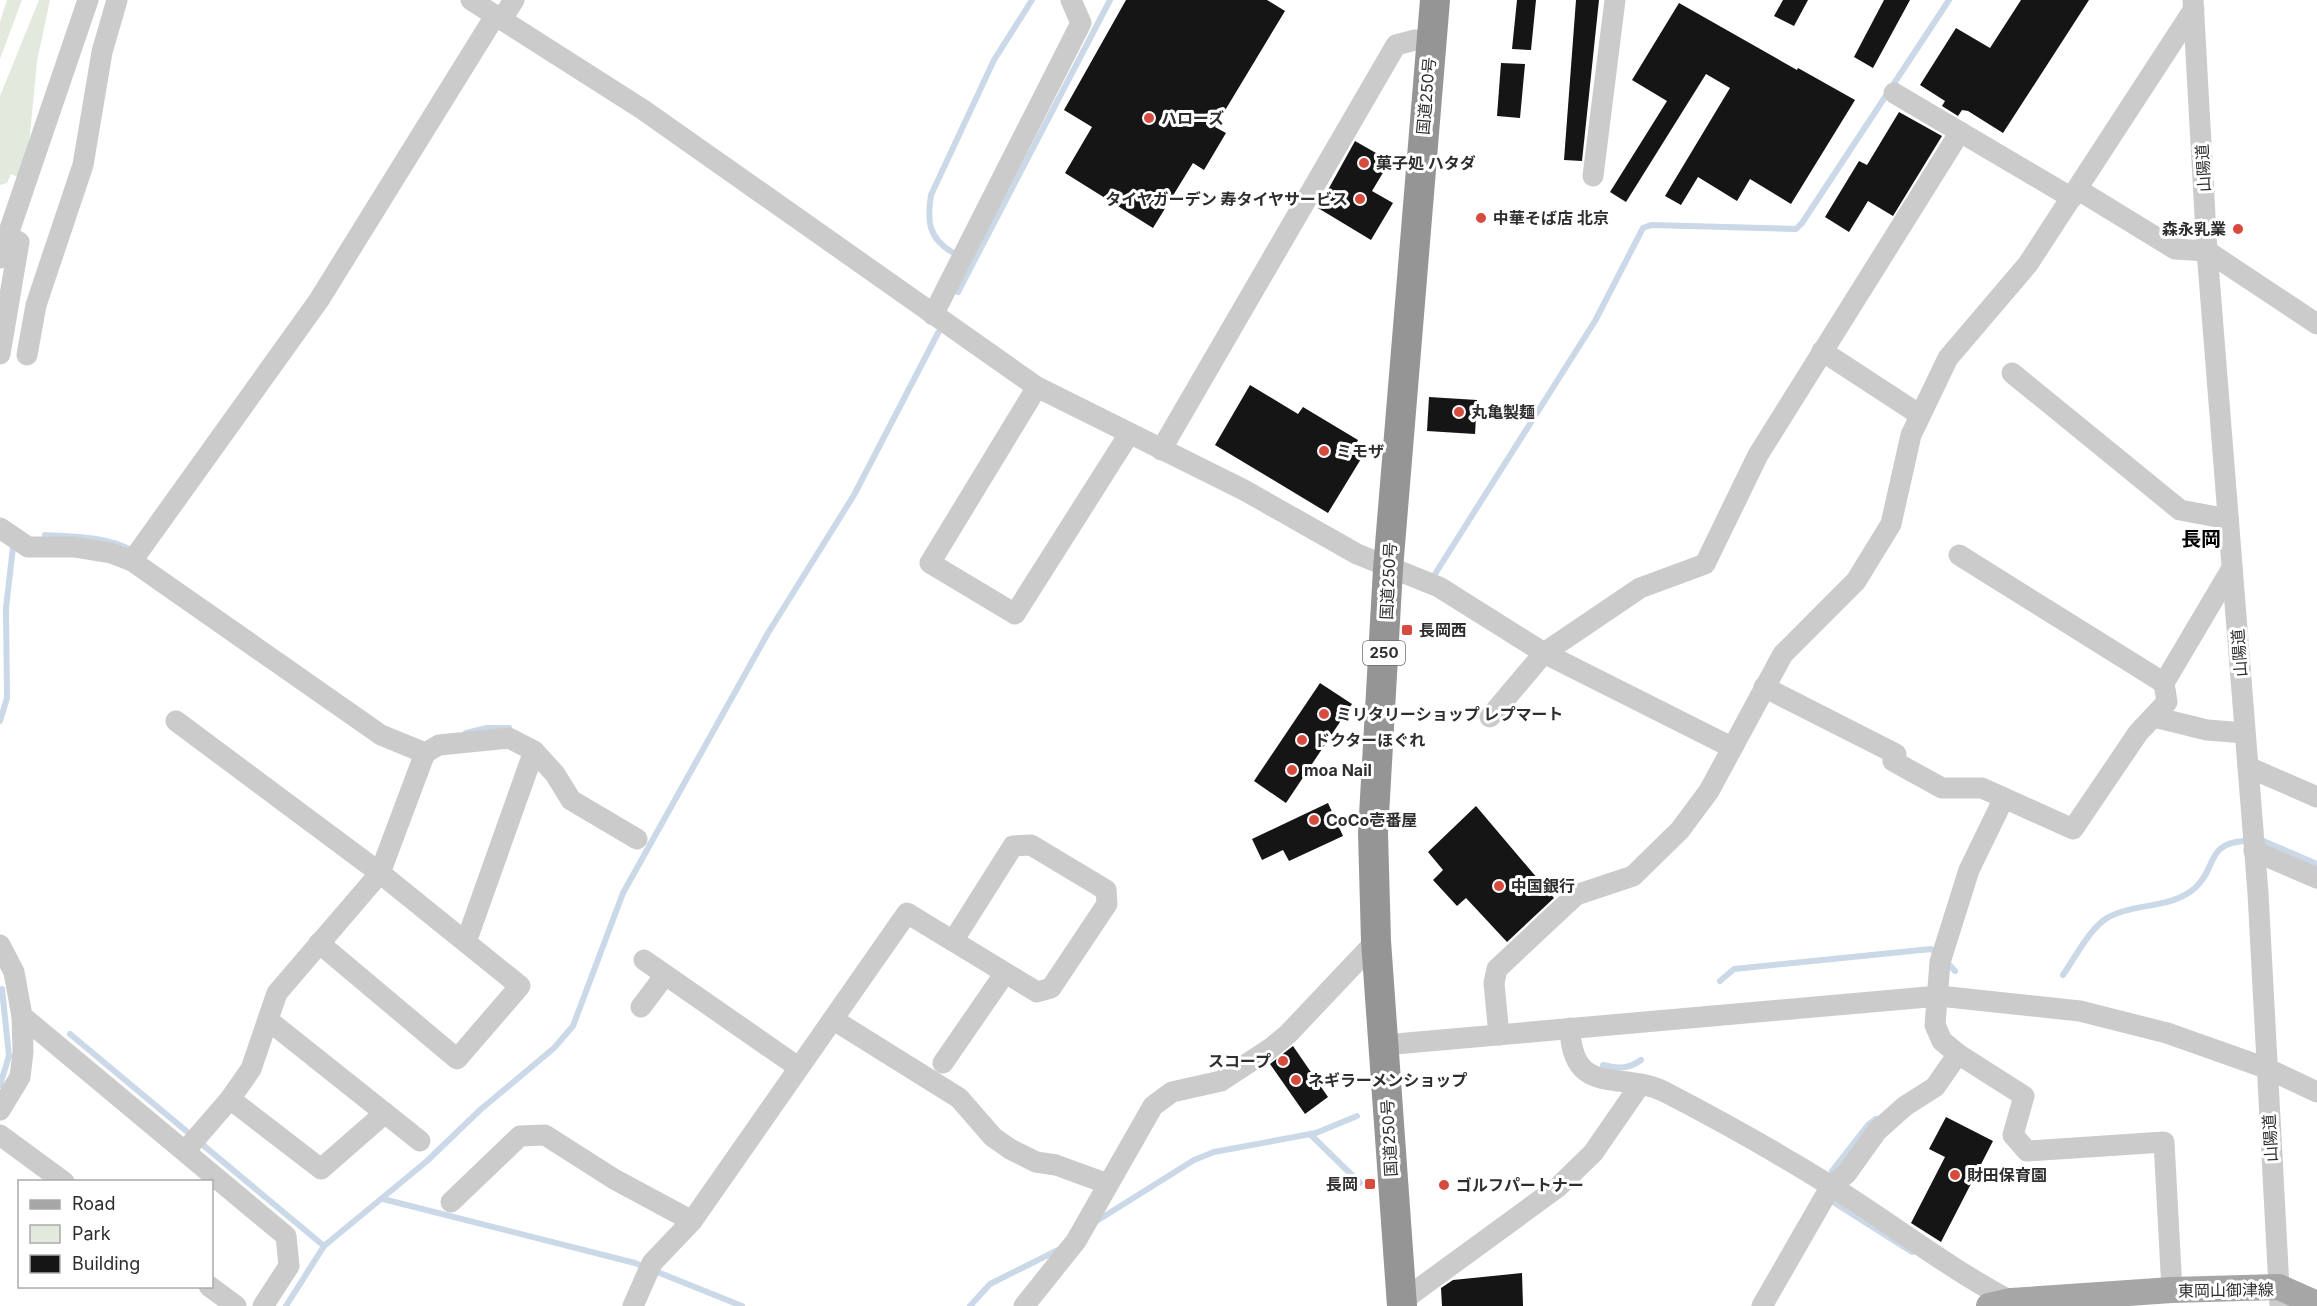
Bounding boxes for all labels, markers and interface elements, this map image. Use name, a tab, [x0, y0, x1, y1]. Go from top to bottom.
street label: 国道250号	[1413, 56, 1439, 136]
place label: ハローズ	[1161, 108, 1224, 128]
marker: ハローズ	[1142, 111, 1156, 125]
street label: 山陽道	[2192, 144, 2214, 192]
place label: 菓子処 ハタダ	[1376, 153, 1476, 173]
marker: 菓子処 ハタダ	[1357, 156, 1371, 170]
place label: タイヤガーデン 寿タイヤサービス	[1105, 189, 1348, 209]
marker: タイヤガーデン 寿タイヤサービス	[1353, 192, 1367, 206]
place label: 中華そば店 北京	[1493, 208, 1609, 228]
marker: 中華そば店 北京	[1474, 211, 1488, 225]
place label: 森永乳業	[2162, 219, 2226, 239]
marker: 森永乳業	[2231, 222, 2245, 236]
place label: 丸亀製麺	[1471, 402, 1535, 422]
marker: 丸亀製麺	[1452, 405, 1466, 419]
place label: ミモザ	[1336, 441, 1384, 461]
marker: ミモザ	[1317, 444, 1331, 458]
district label: 長岡	[2181, 527, 2221, 551]
street label: 国道250号	[1376, 542, 1400, 620]
place label: 長岡西	[1419, 620, 1467, 640]
marker: 長岡西	[1400, 623, 1414, 637]
street label: 山陽道	[2227, 628, 2251, 678]
road number: 250	[1363, 641, 1405, 665]
place label: ミリタリーショップ レプマート	[1336, 704, 1563, 724]
marker: ミリタリーショップ レプマート	[1317, 707, 1331, 721]
place label: ドクターほぐれ	[1314, 730, 1425, 750]
marker: ドクターほぐれ	[1295, 733, 1309, 747]
place label: moa Nail	[1304, 760, 1372, 780]
marker: moa Nail	[1285, 763, 1299, 777]
place label: CoCo壱番屋	[1326, 810, 1417, 830]
marker: CoCo壱番屋	[1307, 813, 1321, 827]
place label: 中国銀行	[1511, 876, 1575, 896]
marker: 中国銀行	[1492, 879, 1506, 893]
place label: スコープ	[1208, 1051, 1271, 1071]
marker: スコープ	[1276, 1054, 1290, 1068]
place label: ネギラーメンショップ	[1308, 1070, 1467, 1090]
marker: ネギラーメンショップ	[1289, 1073, 1303, 1087]
street label: 国道250号	[1377, 1099, 1401, 1177]
street label: 山陽道	[2259, 1114, 2281, 1162]
place label: 財田保育園	[1967, 1165, 2047, 1185]
marker: 財田保育園	[1948, 1168, 1962, 1182]
place label: 長岡	[1326, 1174, 1358, 1194]
place label: ゴルフパートナー	[1456, 1175, 1584, 1195]
marker: 長岡	[1363, 1177, 1377, 1191]
marker: ゴルフパートナー	[1437, 1178, 1451, 1192]
legend	[18, 1180, 213, 1288]
text: Road	[72, 1193, 115, 1214]
text: Park	[72, 1223, 111, 1244]
text: Building	[72, 1253, 140, 1274]
street label: 東岡山御津線	[2178, 1279, 2274, 1301]

